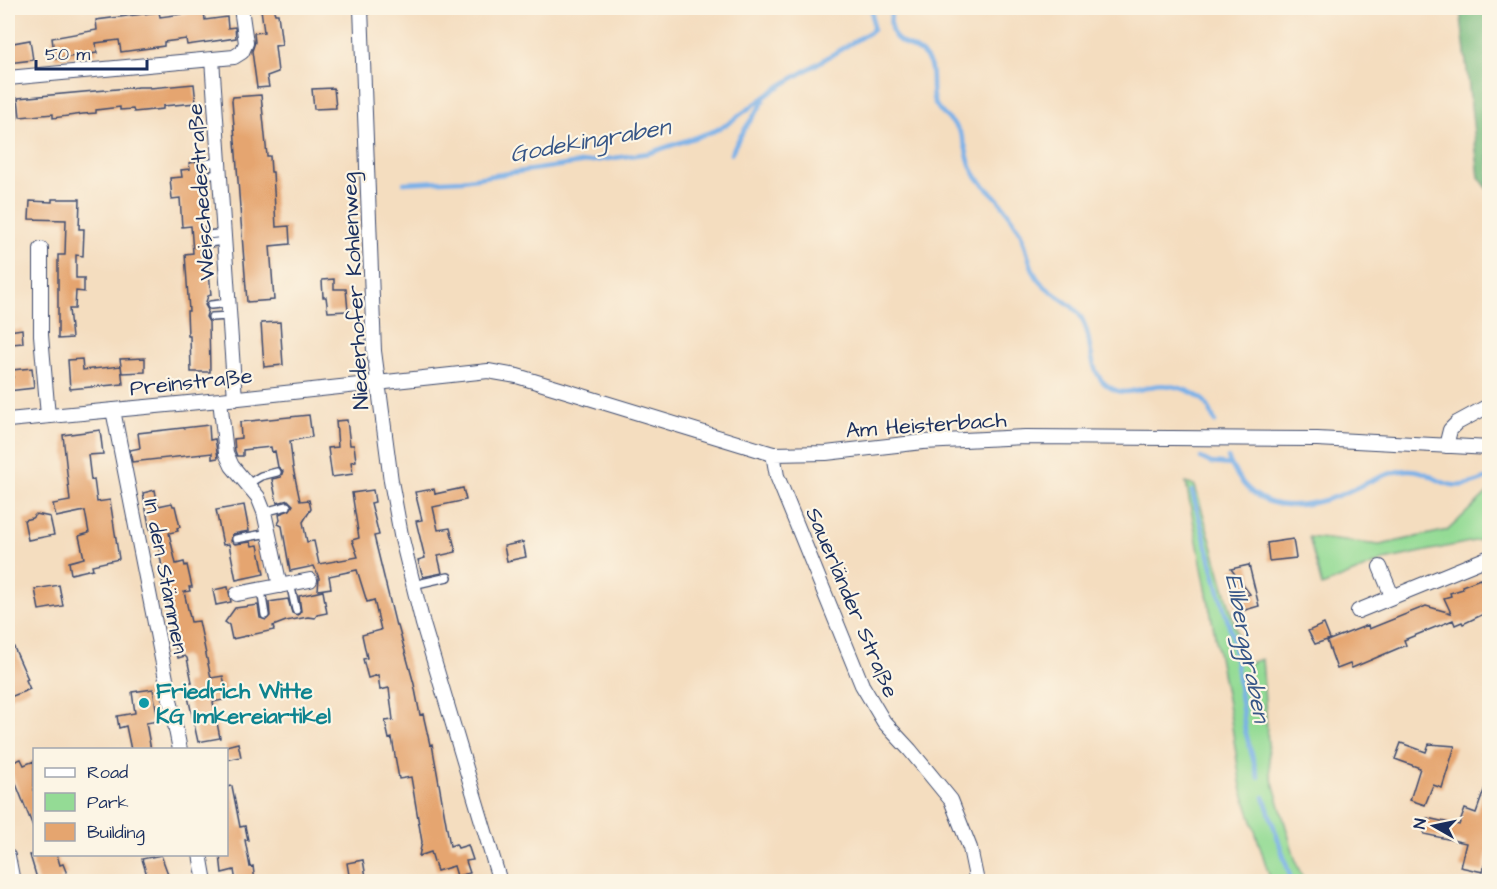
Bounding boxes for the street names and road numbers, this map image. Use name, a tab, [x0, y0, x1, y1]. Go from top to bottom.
street label: Weischedestraße	[180, 102, 223, 282]
street label: Niederhofer Kohlenweg	[334, 171, 378, 410]
street label: Preinstraße	[128, 361, 254, 404]
street label: Am Heisterbach	[845, 404, 1008, 447]
street label: In den Stämmen	[135, 496, 196, 657]
street label: Sauerländer Straße	[797, 503, 906, 703]

